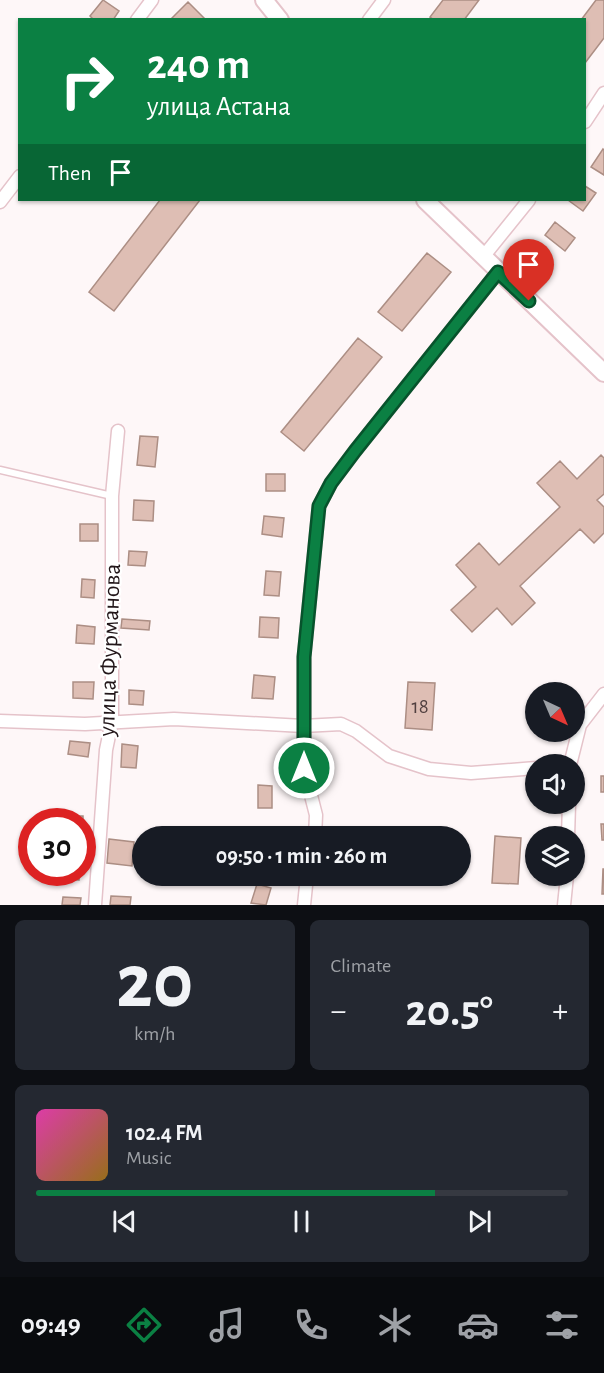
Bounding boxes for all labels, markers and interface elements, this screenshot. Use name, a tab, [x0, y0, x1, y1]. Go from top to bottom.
icon: right	[48, 42, 126, 120]
text: 240 m	[147, 44, 250, 86]
text: улица Астана	[147, 93, 291, 120]
icon: arrive	[104, 156, 137, 189]
text: Then	[48, 162, 92, 184]
pin	[503, 239, 554, 301]
icon: arrive	[512, 248, 545, 281]
street label: улица Фурманова	[95, 563, 125, 738]
north arrow	[525, 682, 585, 742]
map controls	[525, 682, 585, 886]
house number: 18	[411, 696, 429, 717]
position arrow	[272, 736, 336, 800]
button: sound	[525, 754, 585, 814]
speed limit sign: 30	[18, 808, 96, 886]
button: layers	[525, 826, 585, 886]
text: 09:50 · 1 min · 260 m	[216, 845, 387, 867]
text: 20	[116, 944, 193, 1022]
text: Climate	[331, 956, 391, 976]
text: 20.5°	[405, 989, 493, 1034]
text: −	[331, 995, 346, 1028]
text: +	[552, 995, 568, 1028]
text: km/h	[134, 1024, 175, 1044]
text: 102.4 FM	[126, 1122, 203, 1144]
text: Music	[126, 1148, 172, 1168]
icon: previous	[108, 1205, 141, 1238]
icon: pause	[285, 1205, 318, 1238]
icon: next	[463, 1205, 496, 1238]
icon: directions	[123, 1304, 165, 1346]
icon: music	[206, 1304, 248, 1346]
icon: phone	[290, 1304, 332, 1346]
icon: climate	[374, 1304, 416, 1346]
icon: car	[457, 1304, 499, 1346]
icon: filters	[541, 1304, 583, 1346]
text: 09:49	[21, 1311, 81, 1338]

